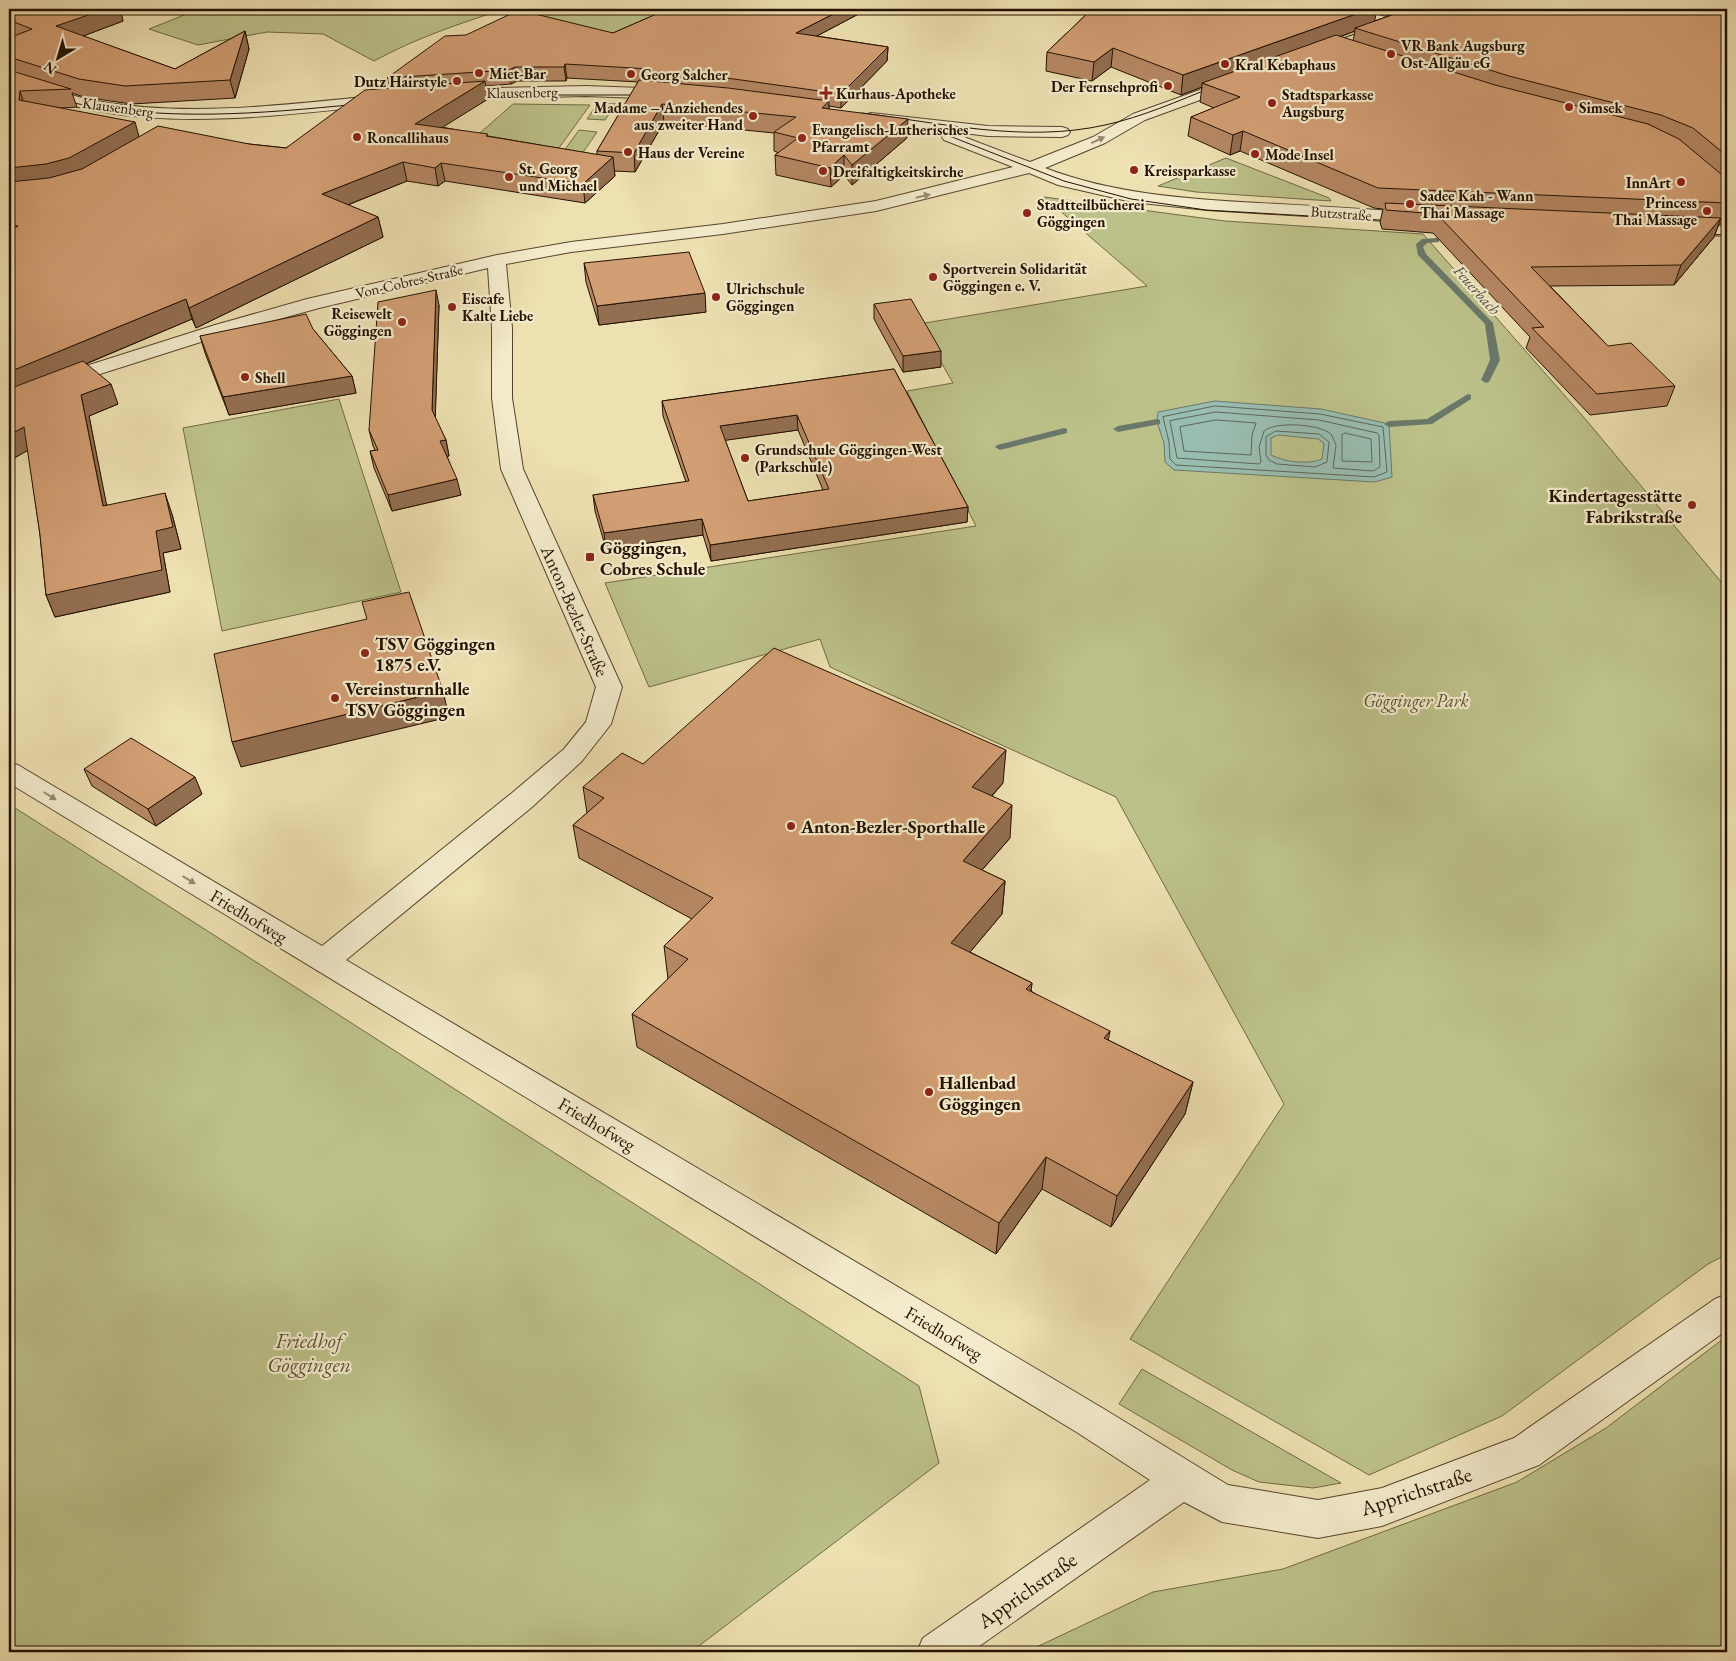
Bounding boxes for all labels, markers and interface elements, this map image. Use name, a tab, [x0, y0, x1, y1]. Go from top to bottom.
north arrow	[32, 32, 82, 82]
place label: VR Bank Augsburg Ost-Allgäu eG	[1401, 36, 1525, 72]
marker: VR Bank Augsburg Ost-Allgäu eG	[1385, 48, 1397, 60]
place label: Kral Kebaphaus	[1235, 55, 1336, 74]
text: N	[39, 57, 60, 79]
marker: Kral Kebaphaus	[1219, 58, 1231, 70]
place label: Miet-Bar	[489, 64, 547, 83]
place label: Georg Salcher	[641, 65, 729, 84]
marker: Miet-Bar	[473, 67, 485, 79]
marker: Georg Salcher	[625, 68, 637, 80]
place label: Dutz Hairstyle	[354, 72, 447, 91]
marker: Dutz Hairstyle	[451, 75, 463, 87]
place label: Der Fernsehprofi	[1051, 77, 1158, 96]
marker: Der Fernsehprofi	[1162, 80, 1174, 92]
street label: Klausenberg	[486, 82, 558, 102]
place label: Kurhaus-Apotheke	[836, 84, 956, 103]
place label: Stadtsparkasse Augsburg	[1281, 85, 1374, 121]
marker: Kurhaus-Apotheke	[820, 87, 832, 99]
street label: Klausenberg	[81, 93, 155, 121]
marker: Stadtsparkasse Augsburg	[1266, 97, 1278, 109]
place label: Madame – Anziehendes aus zweiter Hand	[594, 98, 744, 134]
place label: Simsek	[1579, 98, 1624, 117]
marker: Simsek	[1563, 101, 1575, 113]
marker: Madame – Anziehendes aus zweiter Hand	[747, 110, 759, 122]
place label: Evangelisch-Lutherisches Pfarramt	[812, 120, 968, 156]
place label: Roncallihaus	[367, 128, 449, 147]
marker: Roncallihaus	[351, 131, 363, 143]
marker: Evangelisch-Lutherisches Pfarramt	[796, 132, 808, 144]
one-way arrow	[1091, 136, 1105, 144]
place label: Haus der Vereine	[638, 143, 744, 162]
place label: Mode Insel	[1265, 145, 1334, 164]
marker: Haus der Vereine	[622, 146, 634, 158]
marker: Mode Insel	[1249, 148, 1261, 160]
place label: St. Georg und Michael	[519, 159, 598, 195]
place label: Kreissparkasse	[1144, 161, 1236, 180]
place label: Dreifaltigkeitskirche	[833, 162, 963, 181]
marker: Kreissparkasse	[1128, 164, 1140, 176]
marker: Dreifaltigkeitskirche	[817, 165, 829, 177]
marker: St. Georg und Michael	[503, 171, 515, 183]
place label: InnArt	[1626, 173, 1671, 192]
marker: InnArt	[1675, 176, 1687, 188]
place label: Sadee Kah - Wann Thai Massage	[1420, 186, 1534, 222]
one-way arrow	[916, 192, 931, 200]
place label: Princess Thai Massage	[1613, 193, 1697, 229]
place label: Stadtteilbücherei Göggingen	[1037, 195, 1145, 231]
marker: Sadee Kah - Wann Thai Massage	[1404, 198, 1416, 210]
street label: Butzstraße	[1310, 201, 1372, 225]
marker: Princess Thai Massage	[1701, 205, 1713, 217]
marker: Stadtteilbücherei Göggingen	[1021, 207, 1033, 219]
street label: Von-Cobres-Straße	[353, 259, 465, 303]
place label: Sportverein Solidarität Göggingen e. V.	[943, 259, 1087, 295]
water label: Feuerbach	[1448, 260, 1505, 320]
marker: Sportverein Solidarität Göggingen e. V.	[927, 271, 939, 283]
place label: Ulrichschule Göggingen	[726, 279, 804, 315]
place label: Eiscafe Kalte Liebe	[462, 289, 533, 325]
marker: Ulrichschule Göggingen	[710, 291, 722, 303]
marker: Eiscafe Kalte Liebe	[446, 301, 458, 313]
place label: Reisewelt Göggingen	[324, 304, 393, 340]
marker: Reisewelt Göggingen	[396, 316, 408, 328]
place label: Shell	[255, 368, 286, 387]
marker: Shell	[239, 371, 251, 383]
place label: Grundschule Göggingen-West (Parkschule)	[755, 440, 942, 476]
marker: Grundschule Göggingen-West (Parkschule)	[739, 452, 751, 464]
place label: Kindertagesstätte Fabrikstraße	[1549, 484, 1682, 528]
marker: Kindertagesstätte Fabrikstraße	[1686, 499, 1698, 511]
place label: Göggingen, Cobres Schule	[600, 536, 706, 580]
street label: Anton-Bezler-Straße	[535, 541, 614, 680]
marker: Göggingen, Cobres Schule	[584, 551, 596, 563]
place label: TSV Göggingen 1875 e.V.	[375, 632, 495, 676]
marker: TSV Göggingen 1875 e.V.	[359, 647, 371, 659]
place label: Vereinsturnhalle TSV Göggingen	[345, 677, 470, 721]
park label: Gögginger Park	[1363, 689, 1469, 713]
marker: Vereinsturnhalle TSV Göggingen	[329, 692, 341, 704]
one-way arrow	[44, 792, 57, 801]
place label: Anton-Bezler-Sporthalle	[800, 815, 986, 838]
marker: Anton-Bezler-Sporthalle	[785, 820, 797, 832]
one-way arrow	[183, 876, 196, 885]
street label: Friedhofweg	[206, 884, 292, 948]
place label: Hallenbad Göggingen	[939, 1071, 1021, 1115]
marker: Hallenbad Göggingen	[923, 1086, 935, 1098]
street label: Friedhofweg	[554, 1092, 640, 1156]
street label: Friedhofweg	[901, 1301, 987, 1365]
park label: Friedhof Göggingen	[267, 1327, 351, 1378]
street label: Apprichstraße	[1356, 1460, 1475, 1522]
street label: Apprichstraße	[971, 1546, 1082, 1635]

